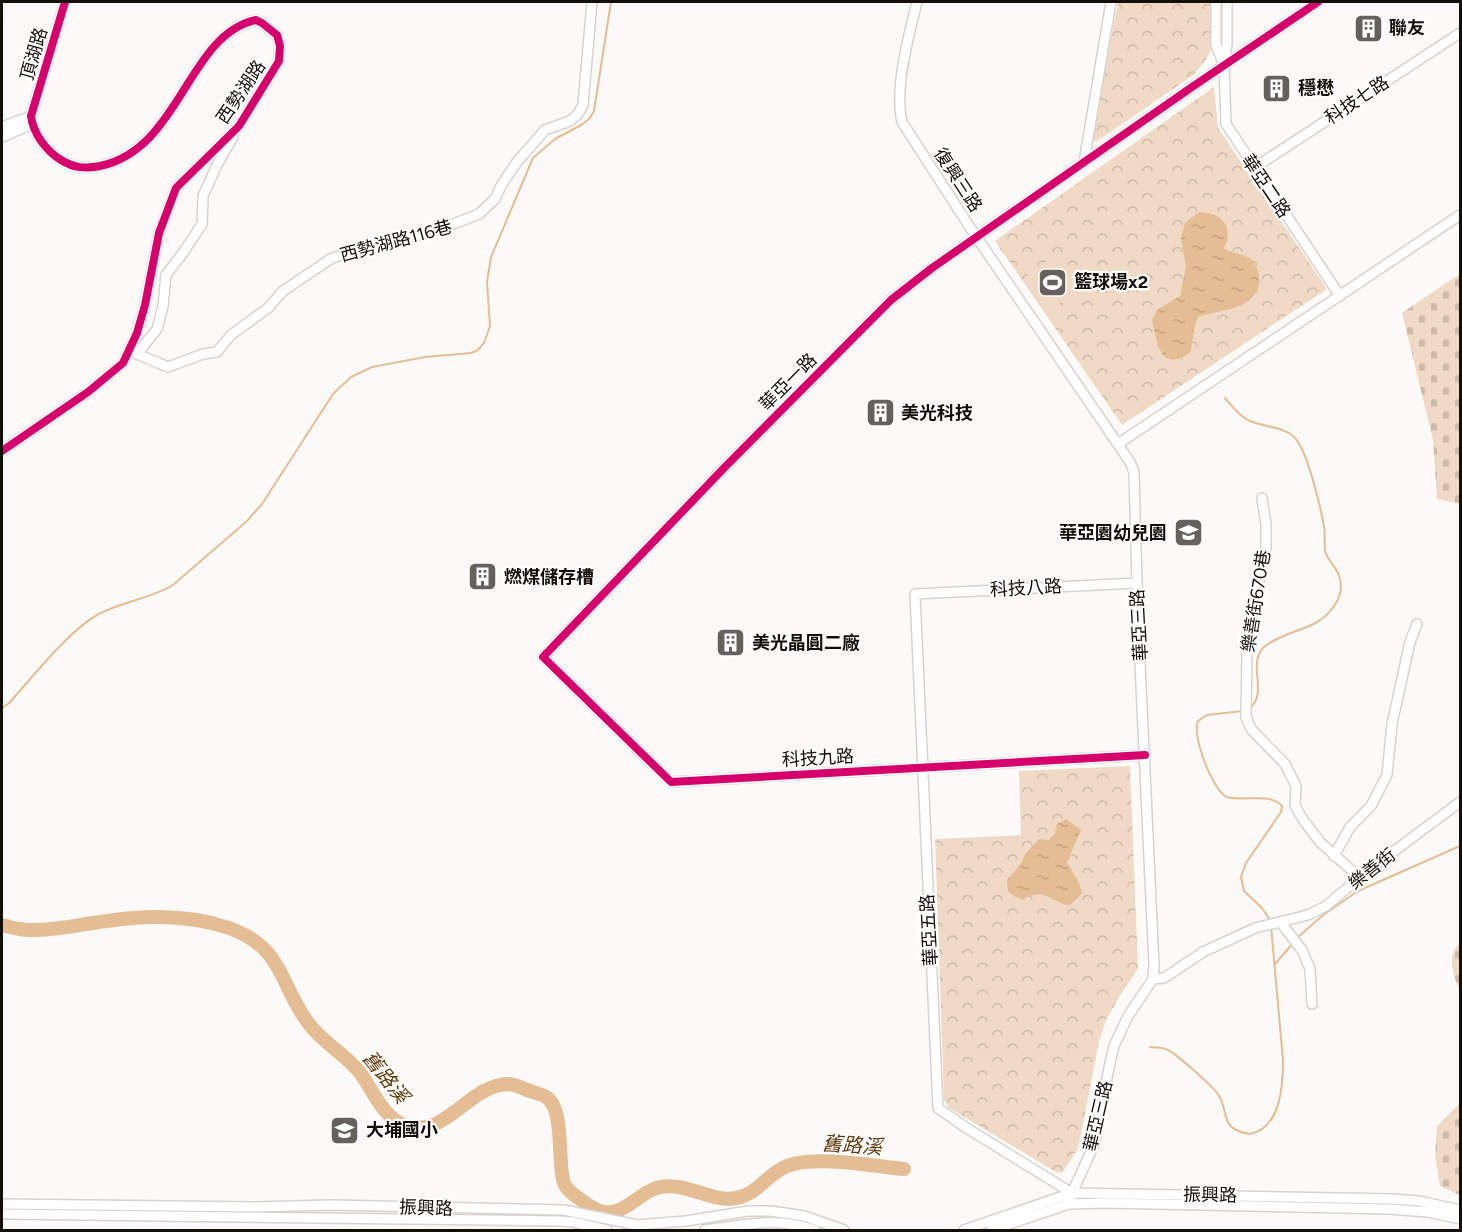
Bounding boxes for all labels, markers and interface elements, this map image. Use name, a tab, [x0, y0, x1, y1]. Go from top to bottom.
building icon: 聯友	[1352, 12, 1384, 44]
place label: 聯友	[1389, 17, 1425, 39]
street label: 頂湖路	[16, 25, 52, 83]
street label: 西勢湖路	[212, 56, 270, 128]
street label: 科技七路	[1321, 71, 1393, 129]
building icon: 穩懋	[1261, 72, 1293, 104]
place label: 穩懋	[1298, 77, 1334, 99]
street label: 復興三路	[929, 144, 987, 216]
street label: 華亞二路	[1237, 150, 1295, 222]
street label: 西勢湖路116巷	[338, 215, 454, 267]
sports icon: 籃球場x2	[1037, 266, 1069, 298]
place label: 籃球場x2	[1074, 271, 1148, 293]
street label: 華亞一路	[755, 349, 821, 415]
building icon: 美光科技	[864, 397, 896, 429]
place label: 美光科技	[901, 402, 973, 424]
school or university icon: 華亞園幼兒園	[1172, 517, 1204, 549]
place label: 華亞園幼兒園	[1059, 522, 1167, 544]
street label: 樂善街670巷	[1237, 548, 1275, 654]
building icon: 燃煤儲存槽	[467, 561, 499, 593]
place label: 燃煤儲存槽	[504, 566, 594, 588]
street label: 科技八路	[989, 575, 1063, 601]
street label: 華亞三路	[1126, 588, 1152, 662]
building icon: 美光晶圓二廠	[715, 627, 747, 659]
place label: 美光晶圓二廠	[752, 632, 860, 654]
street label: 科技九路	[781, 745, 855, 771]
street label: 樂善街	[1344, 844, 1400, 894]
street label: 華亞五路	[916, 893, 942, 967]
water label: 舊路溪	[358, 1046, 416, 1110]
street label: 華亞三路	[1079, 1078, 1117, 1154]
school or university icon: 大埔國小	[329, 1114, 361, 1146]
place label: 大埔國小	[366, 1119, 438, 1141]
water label: 舊路溪	[821, 1131, 886, 1159]
street label: 振興路	[1183, 1184, 1237, 1206]
street label: 振興路	[399, 1196, 453, 1220]

